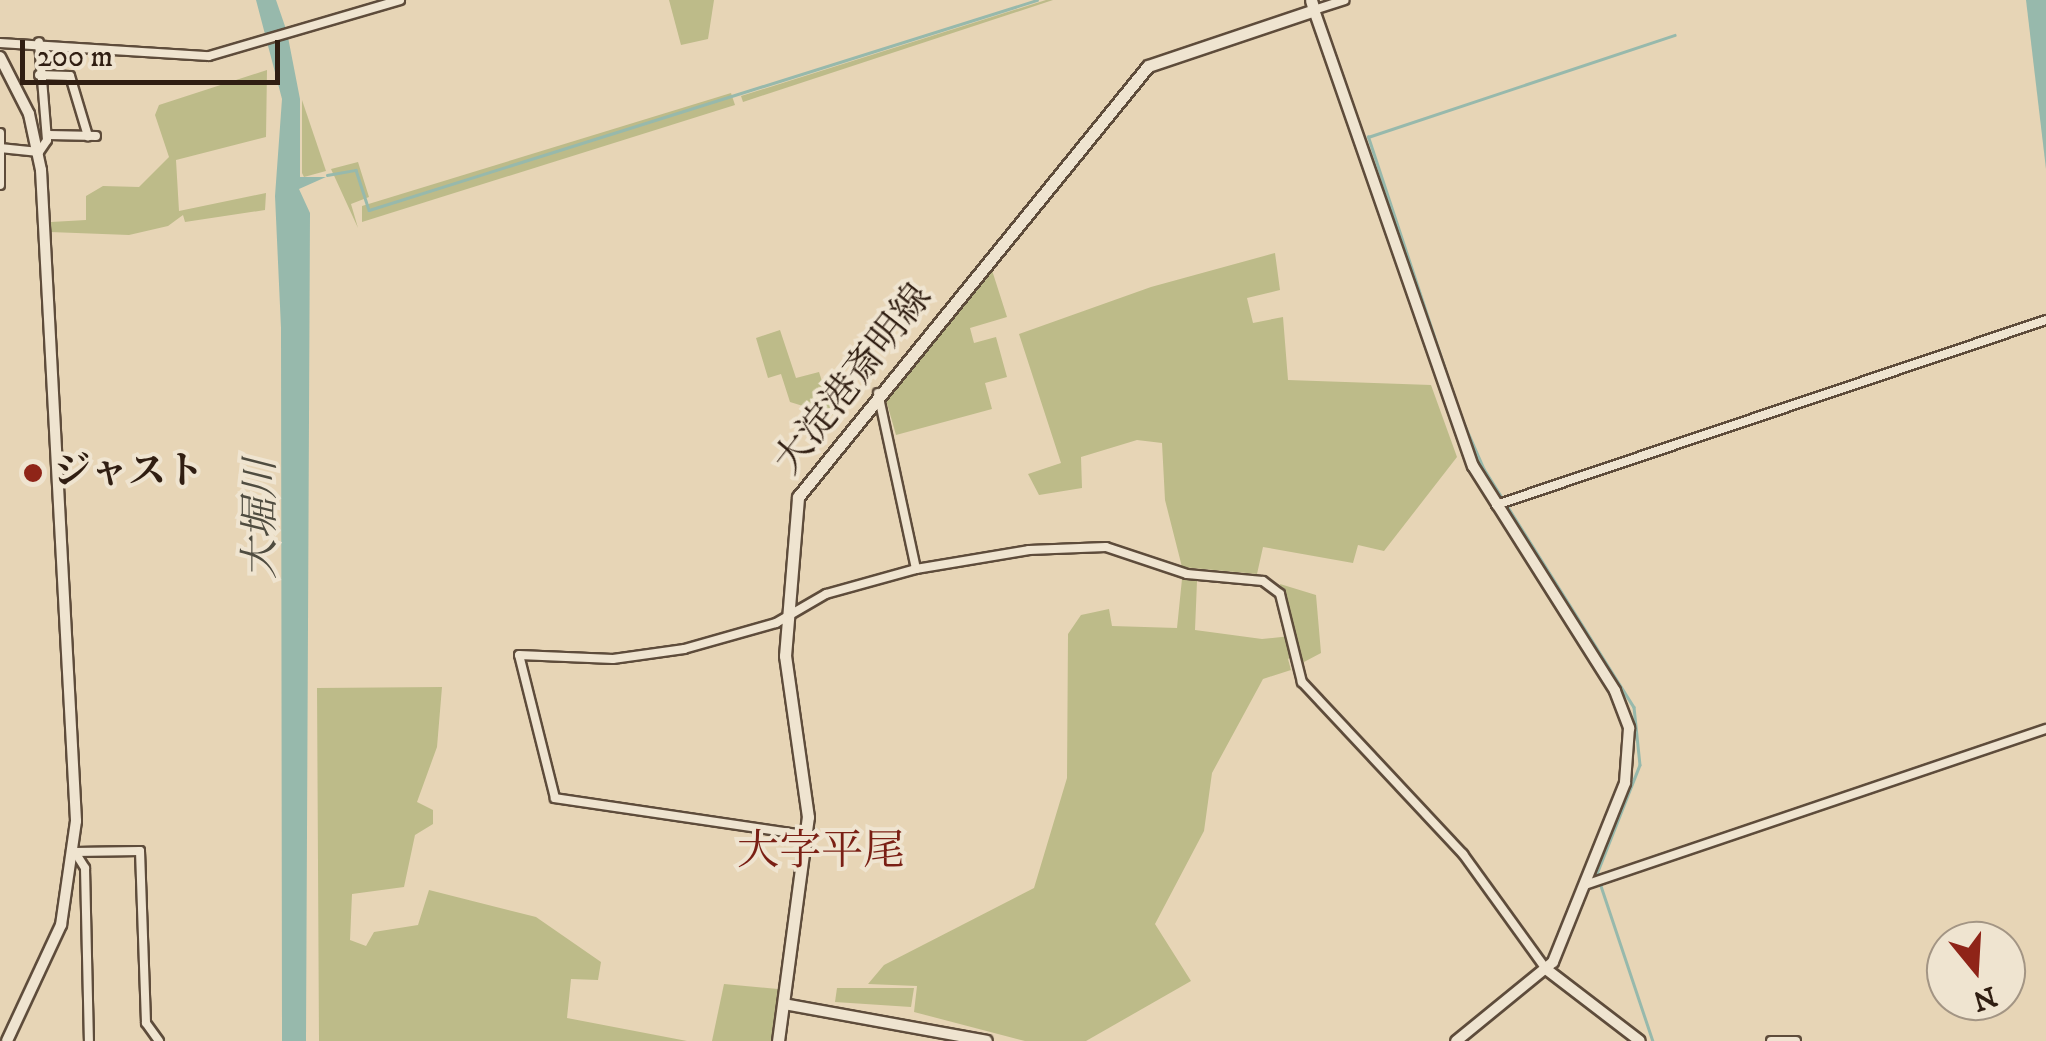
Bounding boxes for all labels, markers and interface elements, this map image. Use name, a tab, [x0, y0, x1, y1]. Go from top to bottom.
scale bar	[25, 20, 285, 82]
text: 200 m	[37, 39, 113, 76]
street label: 大淀港斎明線	[766, 276, 942, 484]
place label: ジャスト	[53, 450, 205, 496]
water label: 大堀川	[238, 459, 286, 579]
marker: ジャスト	[22, 462, 44, 484]
district label: 大字平尾	[737, 827, 905, 877]
north arrow	[1926, 921, 2026, 1021]
text: N	[1968, 978, 2001, 1018]

